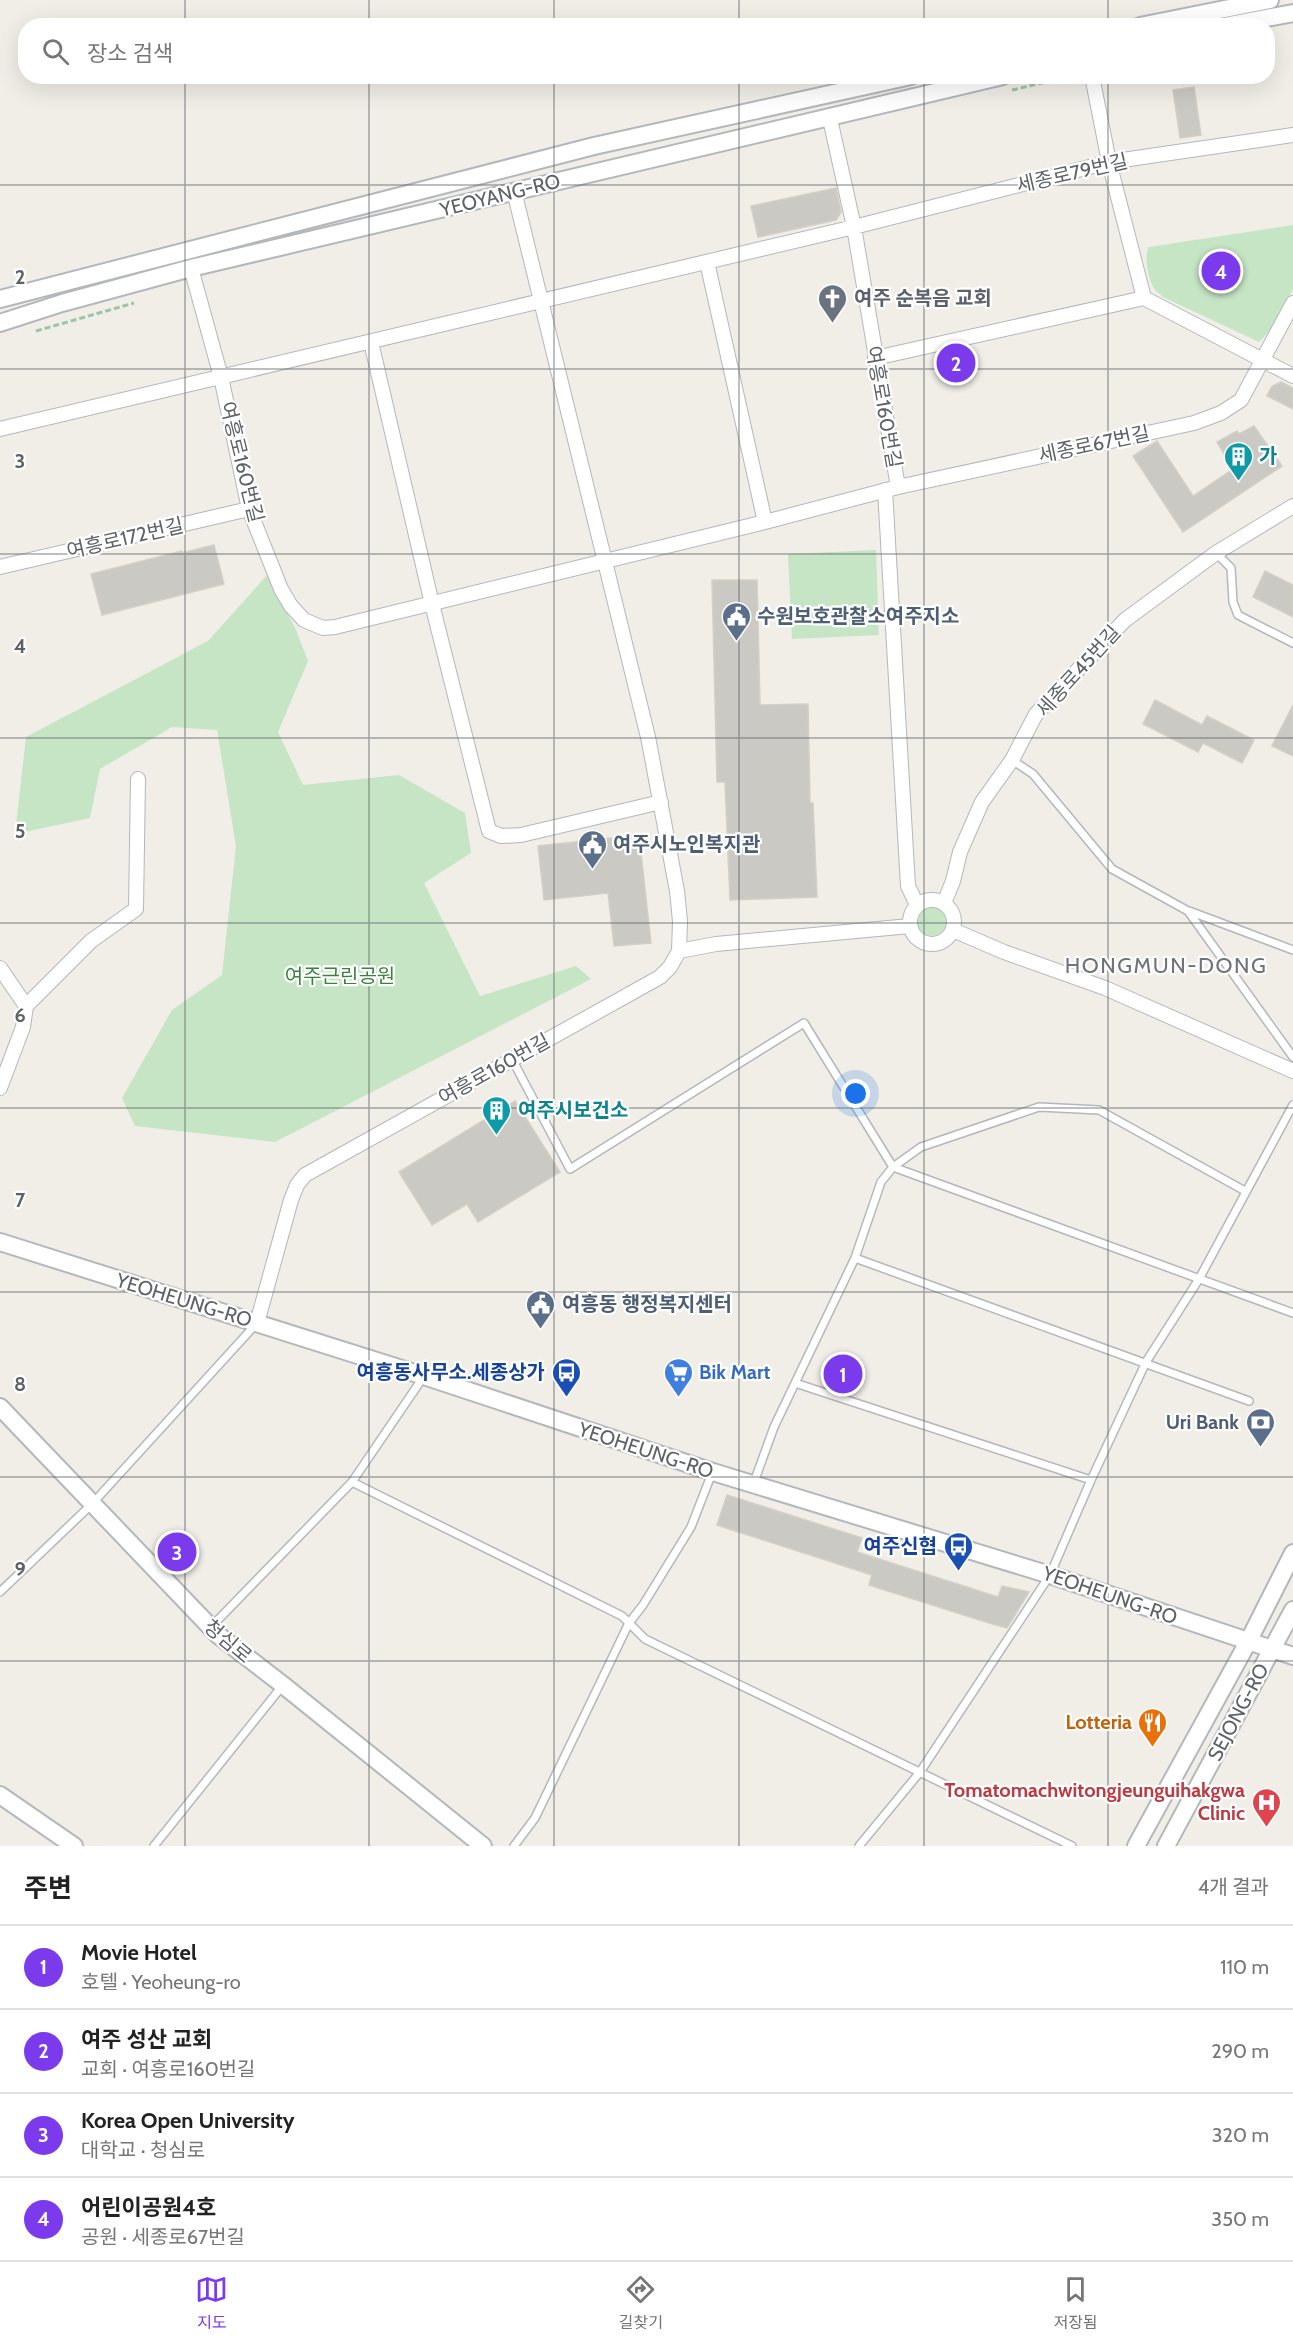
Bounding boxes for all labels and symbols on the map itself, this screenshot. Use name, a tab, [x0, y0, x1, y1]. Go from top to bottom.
street label: 세종로79번길	[1014, 149, 1130, 197]
street label: YEOYANG-RO	[436, 168, 563, 222]
pin: 4	[1202, 248, 1240, 294]
text: 2	[15, 265, 25, 289]
church icon: 여주 순복음 교회	[817, 282, 849, 324]
place label: 여주 순복음 교회	[854, 286, 992, 310]
pin: 2	[936, 340, 976, 386]
street label: 여흥로160번길	[861, 344, 907, 470]
street label: 여흥로160번길	[215, 399, 269, 525]
street label: 세종로67번길	[1036, 420, 1152, 468]
building icon: 가	[1222, 440, 1254, 482]
place label: 가	[1259, 444, 1277, 468]
text: 3	[15, 449, 25, 473]
street label: 여흥로172번길	[64, 513, 186, 563]
public building icon: 수원보호관찰소여주지소	[720, 600, 752, 642]
place label: 수원보호관찰소여주지소	[757, 604, 959, 628]
street label: 세종로45번길	[1031, 620, 1125, 722]
text: 4	[14, 634, 26, 658]
text: 5	[15, 819, 25, 843]
public building icon: 여주시노인복지관	[576, 828, 608, 870]
place label: 여주시노인복지관	[613, 832, 761, 856]
district label: HONGMUN-DONG	[1065, 952, 1267, 979]
park label: 여주근린공원	[285, 964, 395, 988]
text: 6	[14, 1003, 26, 1027]
street label: 여흥로160번길	[434, 1028, 554, 1110]
your location	[841, 1079, 870, 1108]
building icon: 여주시보건소	[481, 1094, 513, 1136]
place label: 여주시보건소	[518, 1098, 628, 1122]
text: 7	[15, 1188, 26, 1212]
street label: YEOHEUNG-RO	[112, 1268, 255, 1332]
public building icon: 여흥동 행정복지센터	[525, 1288, 557, 1330]
place label: 여흥동 행정복지센터	[562, 1292, 732, 1316]
pin: 1	[824, 1352, 862, 1396]
bus stop icon: 여흥동사무소.세종상가	[550, 1356, 582, 1398]
supermarket icon: Bik Mart	[662, 1356, 694, 1398]
place label: 여흥동사무소.세종상가	[357, 1360, 545, 1384]
place label: Bik Mart	[699, 1360, 771, 1384]
text: 8	[14, 1372, 26, 1396]
bank icon: Uri Bank	[1244, 1406, 1276, 1448]
place label: Uri Bank	[1166, 1410, 1239, 1434]
street label: YEOHEUNG-RO	[574, 1417, 717, 1483]
pin: 3	[158, 1530, 196, 1574]
bus stop icon: 여주신협	[942, 1530, 974, 1572]
place label: 여주신협	[863, 1534, 937, 1558]
text: 9	[14, 1557, 26, 1581]
street label: YEOHEUNG-RO	[1039, 1560, 1180, 1629]
street label: 청심로	[199, 1614, 257, 1668]
street label: SEJONG-RO	[1202, 1659, 1274, 1765]
restaurant icon: Lotteria	[1137, 1706, 1169, 1748]
place label: Lotteria	[1065, 1710, 1132, 1734]
place label: Tomatomachwitongjeunguihakgwa Clinic	[944, 1778, 1245, 1825]
hospital icon: Tomatomachwitongjeunguihakgwa Clinic	[1250, 1786, 1282, 1828]

